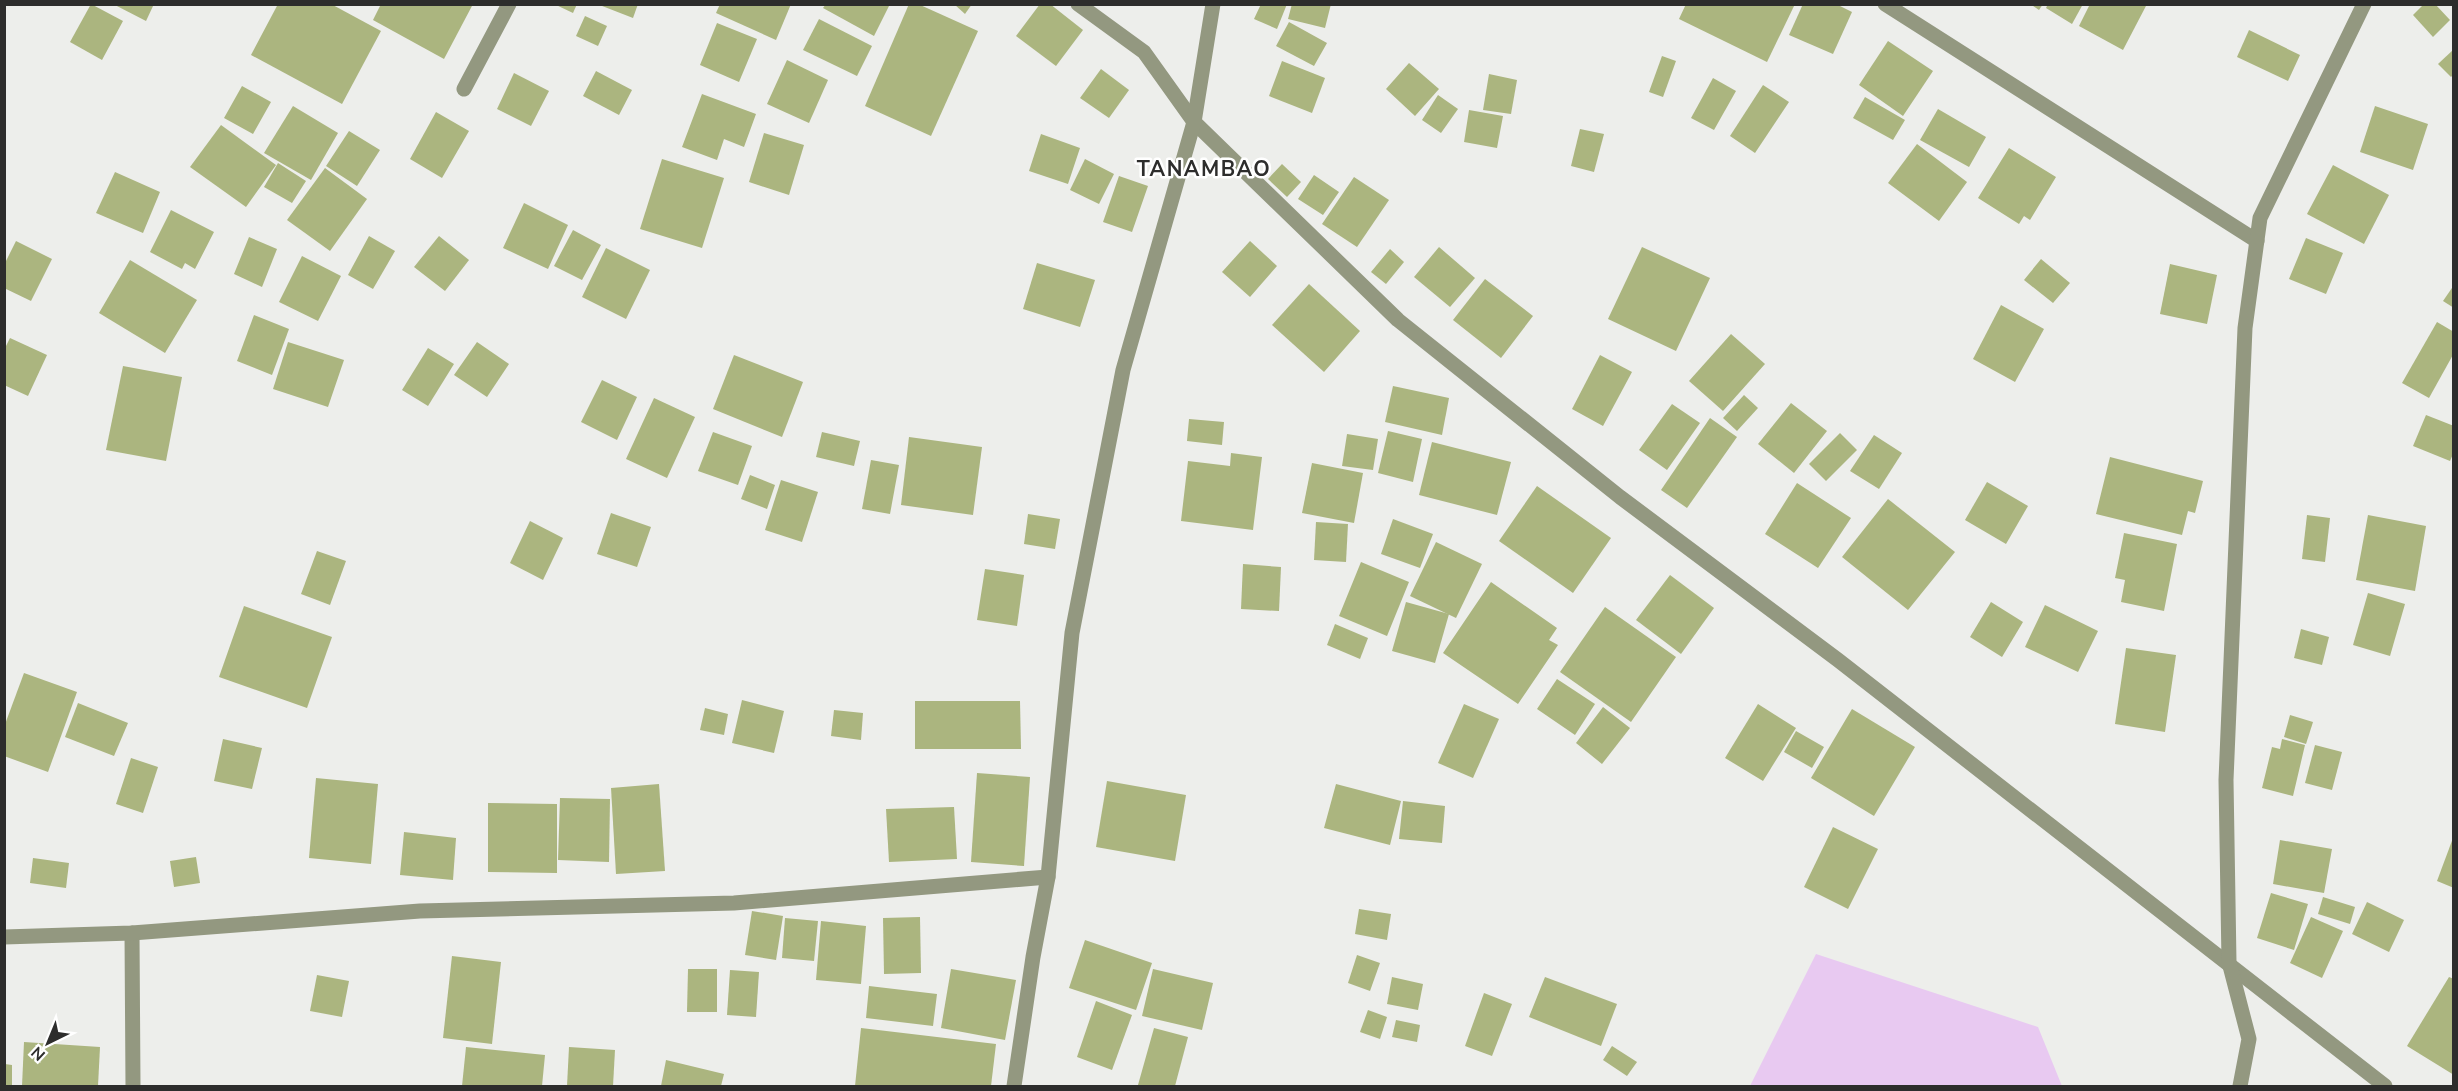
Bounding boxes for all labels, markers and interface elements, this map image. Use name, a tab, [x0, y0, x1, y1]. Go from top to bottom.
district label: TANAMBAO	[1137, 155, 1271, 183]
north arrow	[18, 1013, 78, 1073]
text: N	[27, 1041, 50, 1065]

